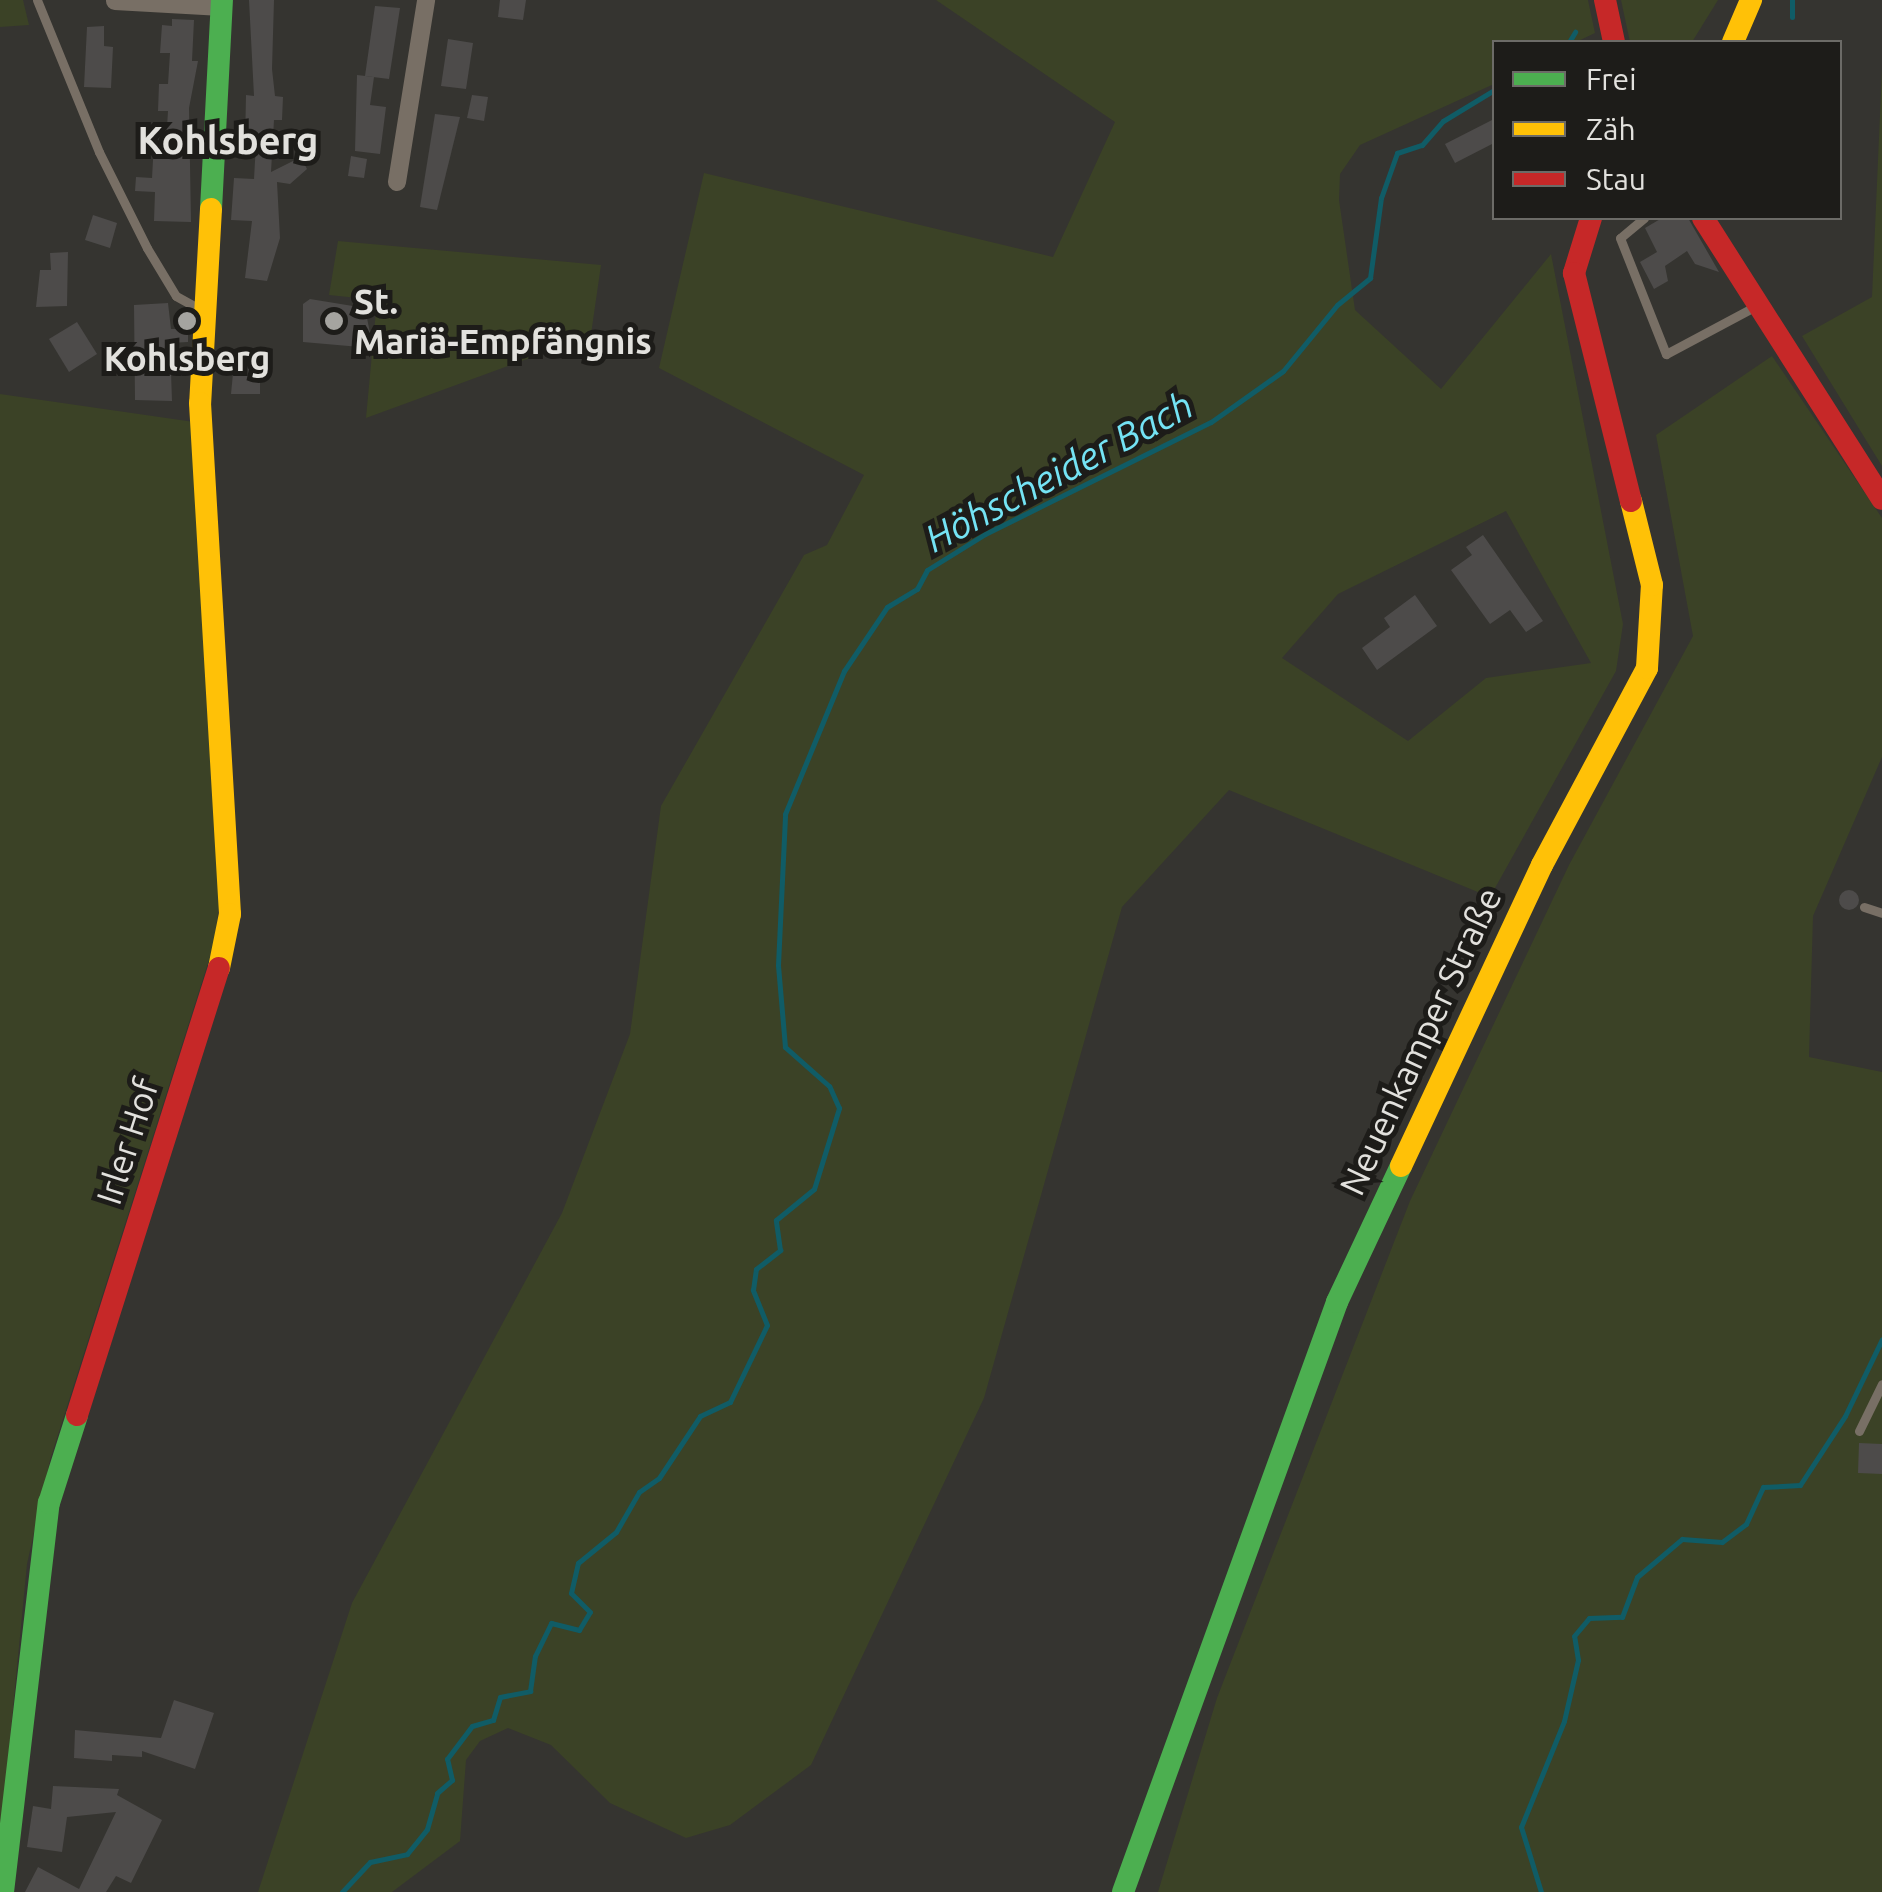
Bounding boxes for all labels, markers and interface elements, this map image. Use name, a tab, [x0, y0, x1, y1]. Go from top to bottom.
legend	[1492, 40, 1842, 220]
text: Frei	[1586, 62, 1636, 96]
text: Zäh	[1586, 112, 1636, 146]
district label: Kohlsberg	[138, 118, 318, 164]
text: Stau	[1586, 162, 1646, 196]
place label: St. Mariä-Empfängnis	[354, 280, 652, 362]
marker: Kohlsberg	[176, 310, 198, 332]
marker: St. Mariä-Empfängnis	[323, 310, 345, 332]
place label: Kohlsberg	[104, 337, 270, 379]
water label: Höhscheider Bach	[917, 382, 1201, 562]
street label: Neuenkamper Straße	[1330, 881, 1510, 1201]
street label: Irler Hof	[87, 1073, 167, 1209]

